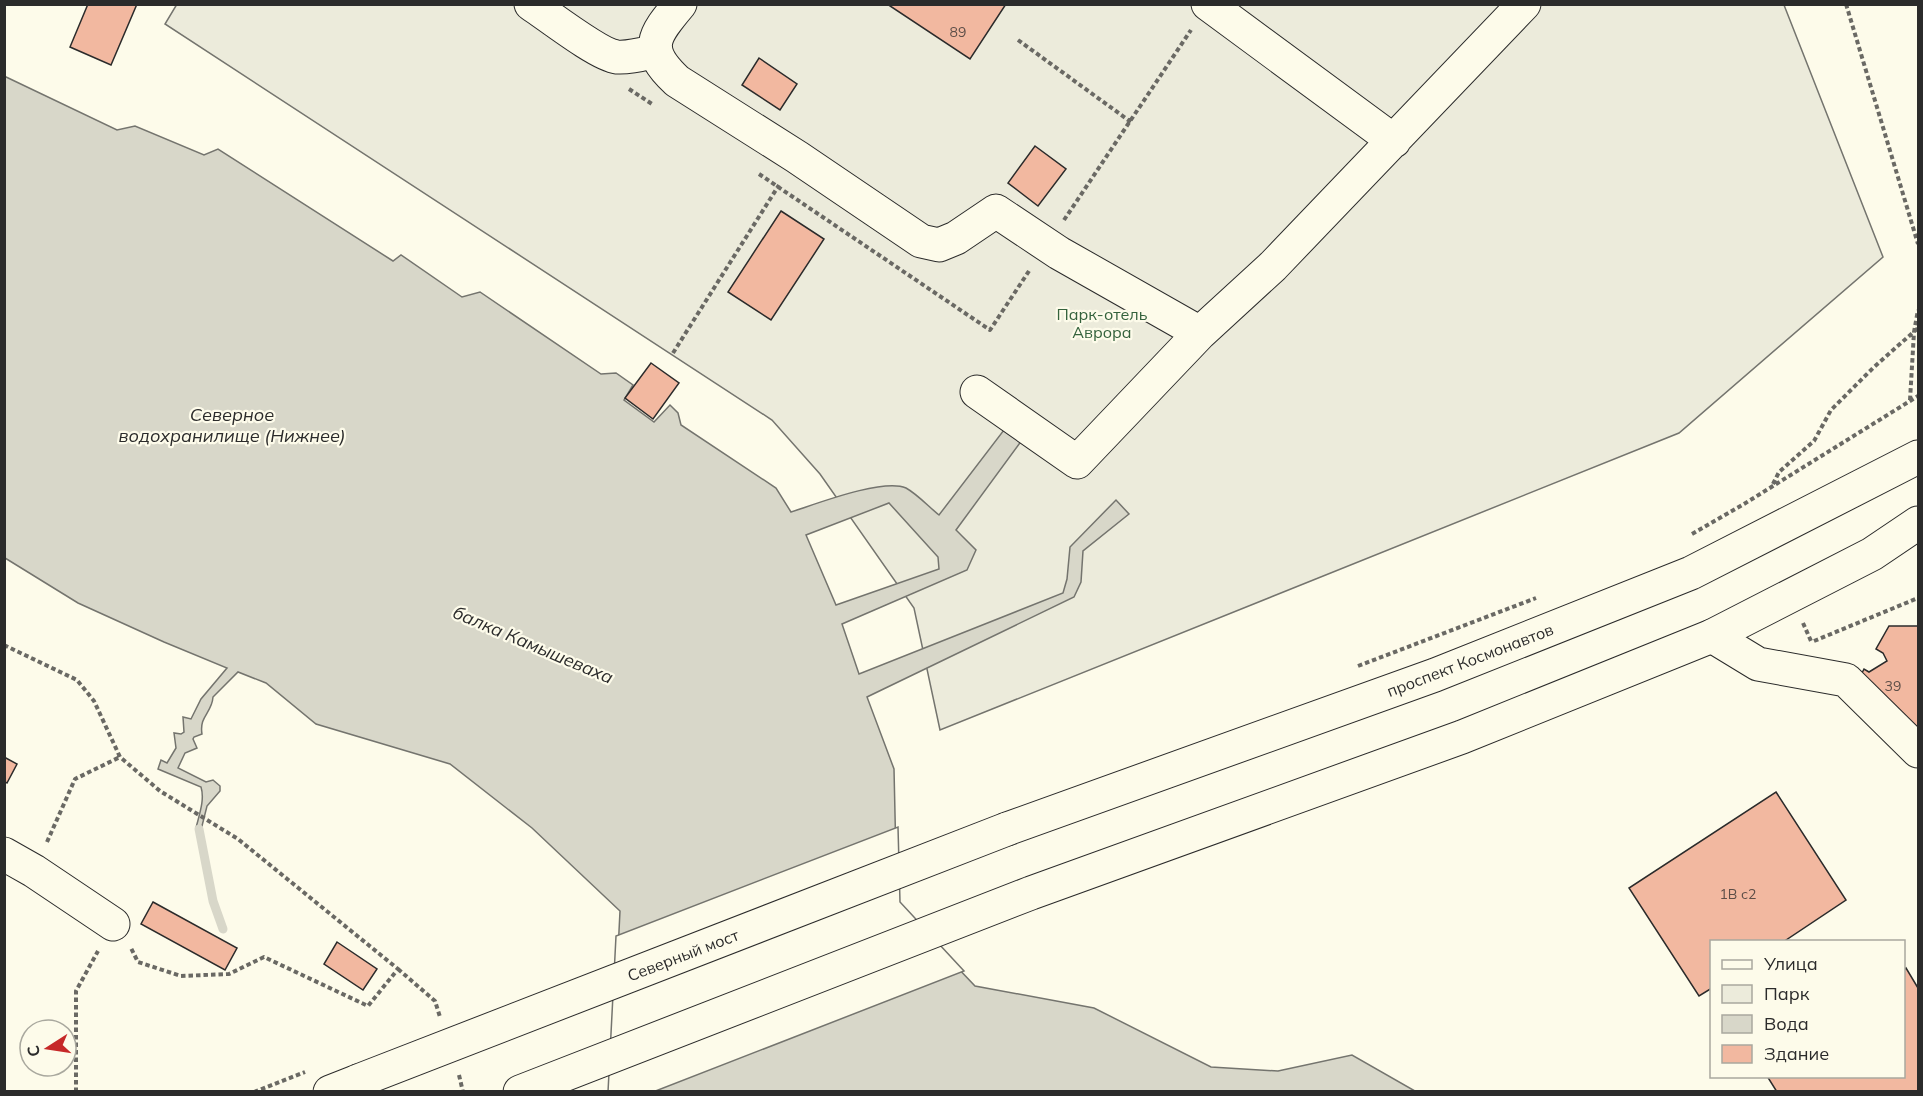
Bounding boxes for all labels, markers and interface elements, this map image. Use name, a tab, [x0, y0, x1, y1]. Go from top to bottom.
house number: 89	[950, 23, 966, 41]
park label: Парк-отель Аврора	[1056, 304, 1148, 342]
water label: Северное водохранилище (Нижнее)	[118, 403, 346, 447]
water label: балка Камышеваха	[449, 600, 617, 689]
street label: проспект Космонавтов	[1384, 619, 1556, 701]
house number: 39	[1885, 677, 1901, 695]
house number: 1В с2	[1719, 885, 1757, 903]
street label: Северный мост	[624, 924, 742, 985]
legend	[1710, 940, 1905, 1078]
text: Улица	[1763, 952, 1818, 975]
text: Парк	[1764, 982, 1810, 1005]
text: Вода	[1764, 1012, 1809, 1035]
north arrow	[18, 1018, 78, 1078]
text: Здание	[1764, 1042, 1829, 1065]
text: С	[22, 1044, 44, 1059]

